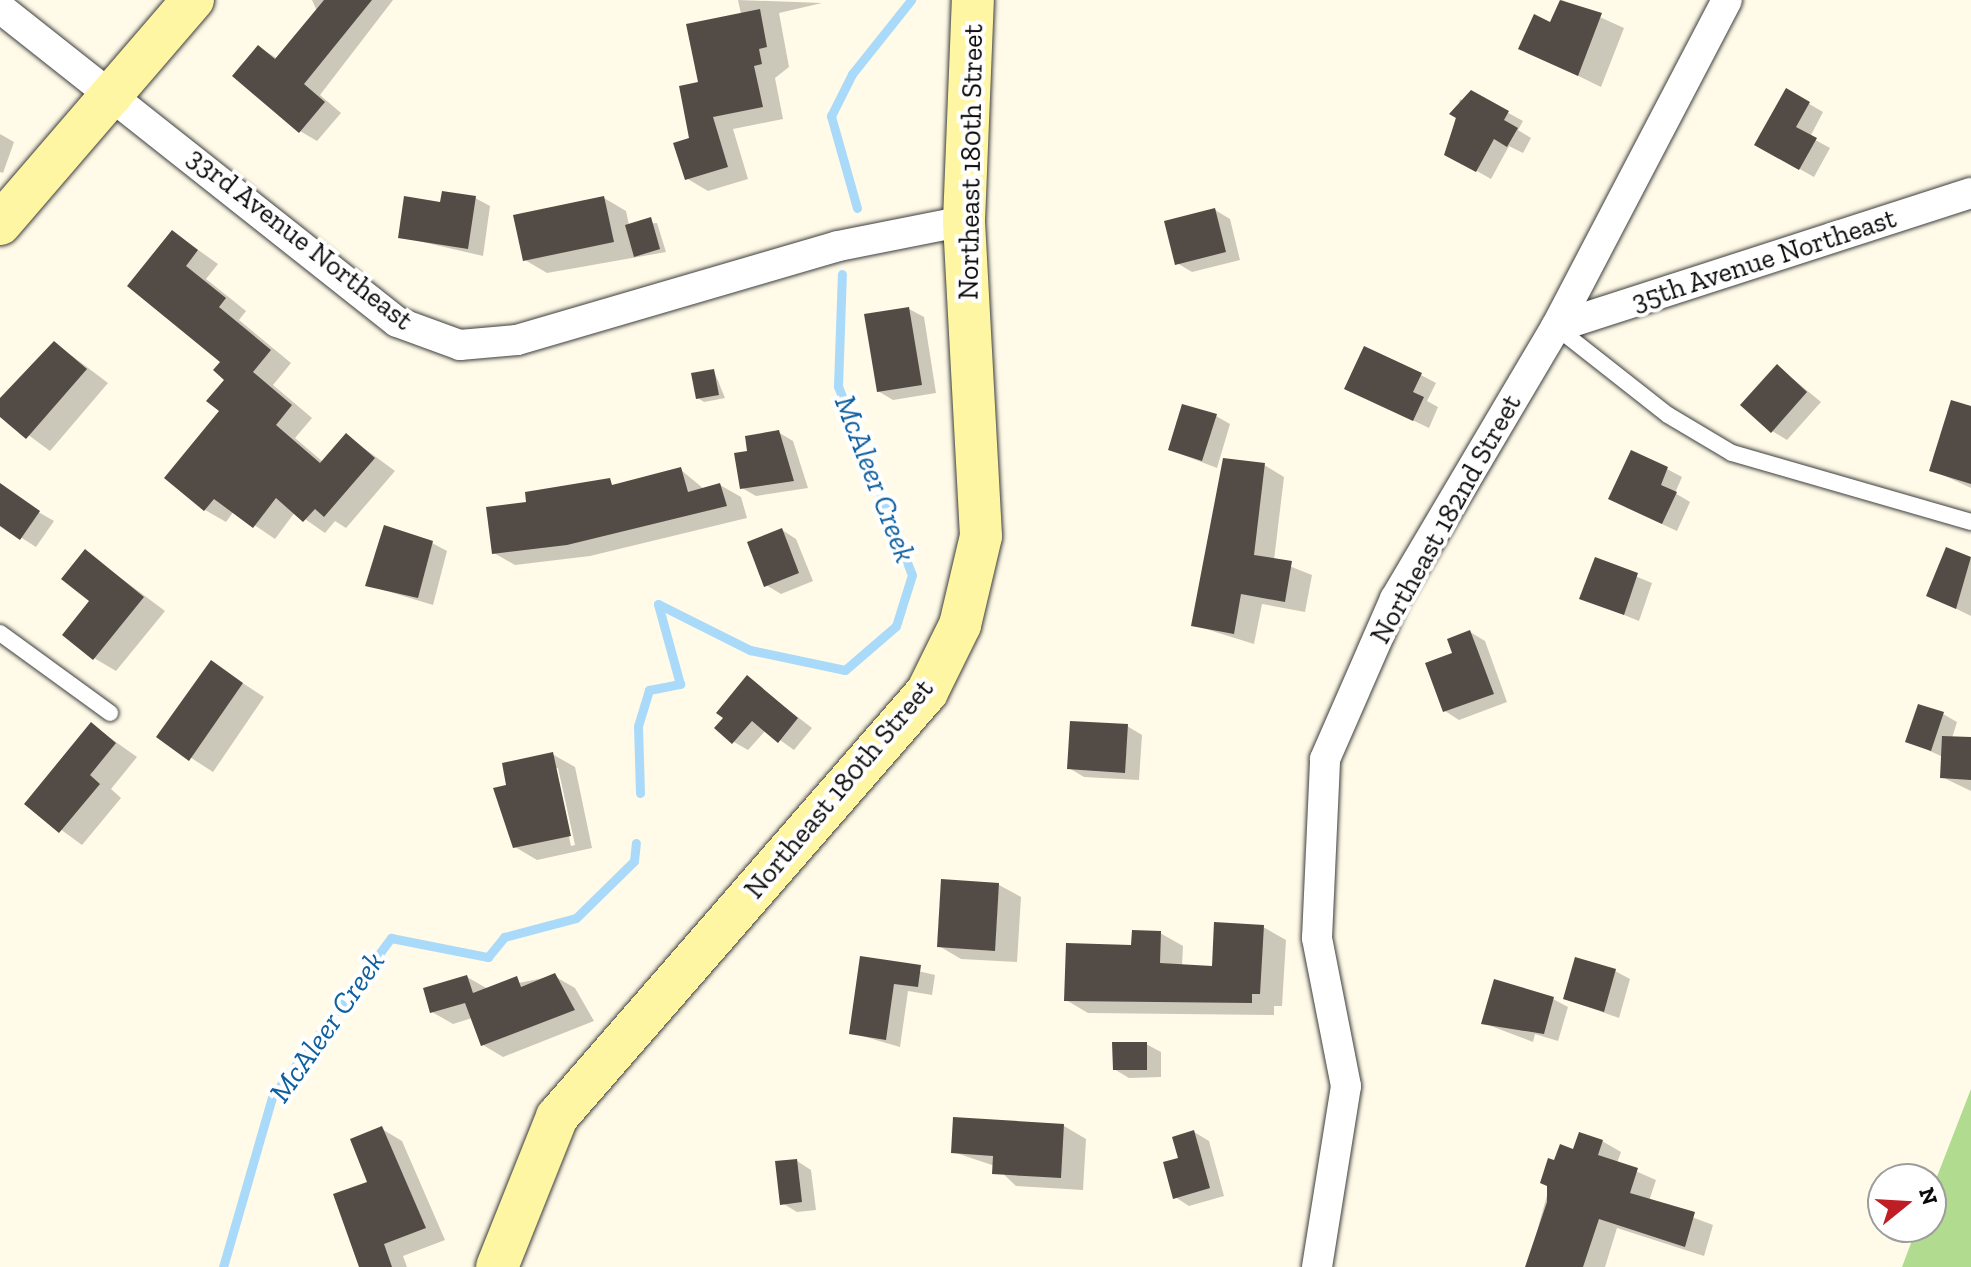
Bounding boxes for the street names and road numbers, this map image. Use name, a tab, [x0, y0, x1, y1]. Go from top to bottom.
street label: Northeast 180th Street	[952, 24, 990, 300]
street label: 33rd Avenue Northeast	[180, 140, 420, 338]
street label: 35th Avenue Northeast	[1627, 201, 1901, 319]
street label: Northeast 182nd Street	[1363, 389, 1529, 649]
street label: Northeast 180th Street	[737, 672, 941, 906]

